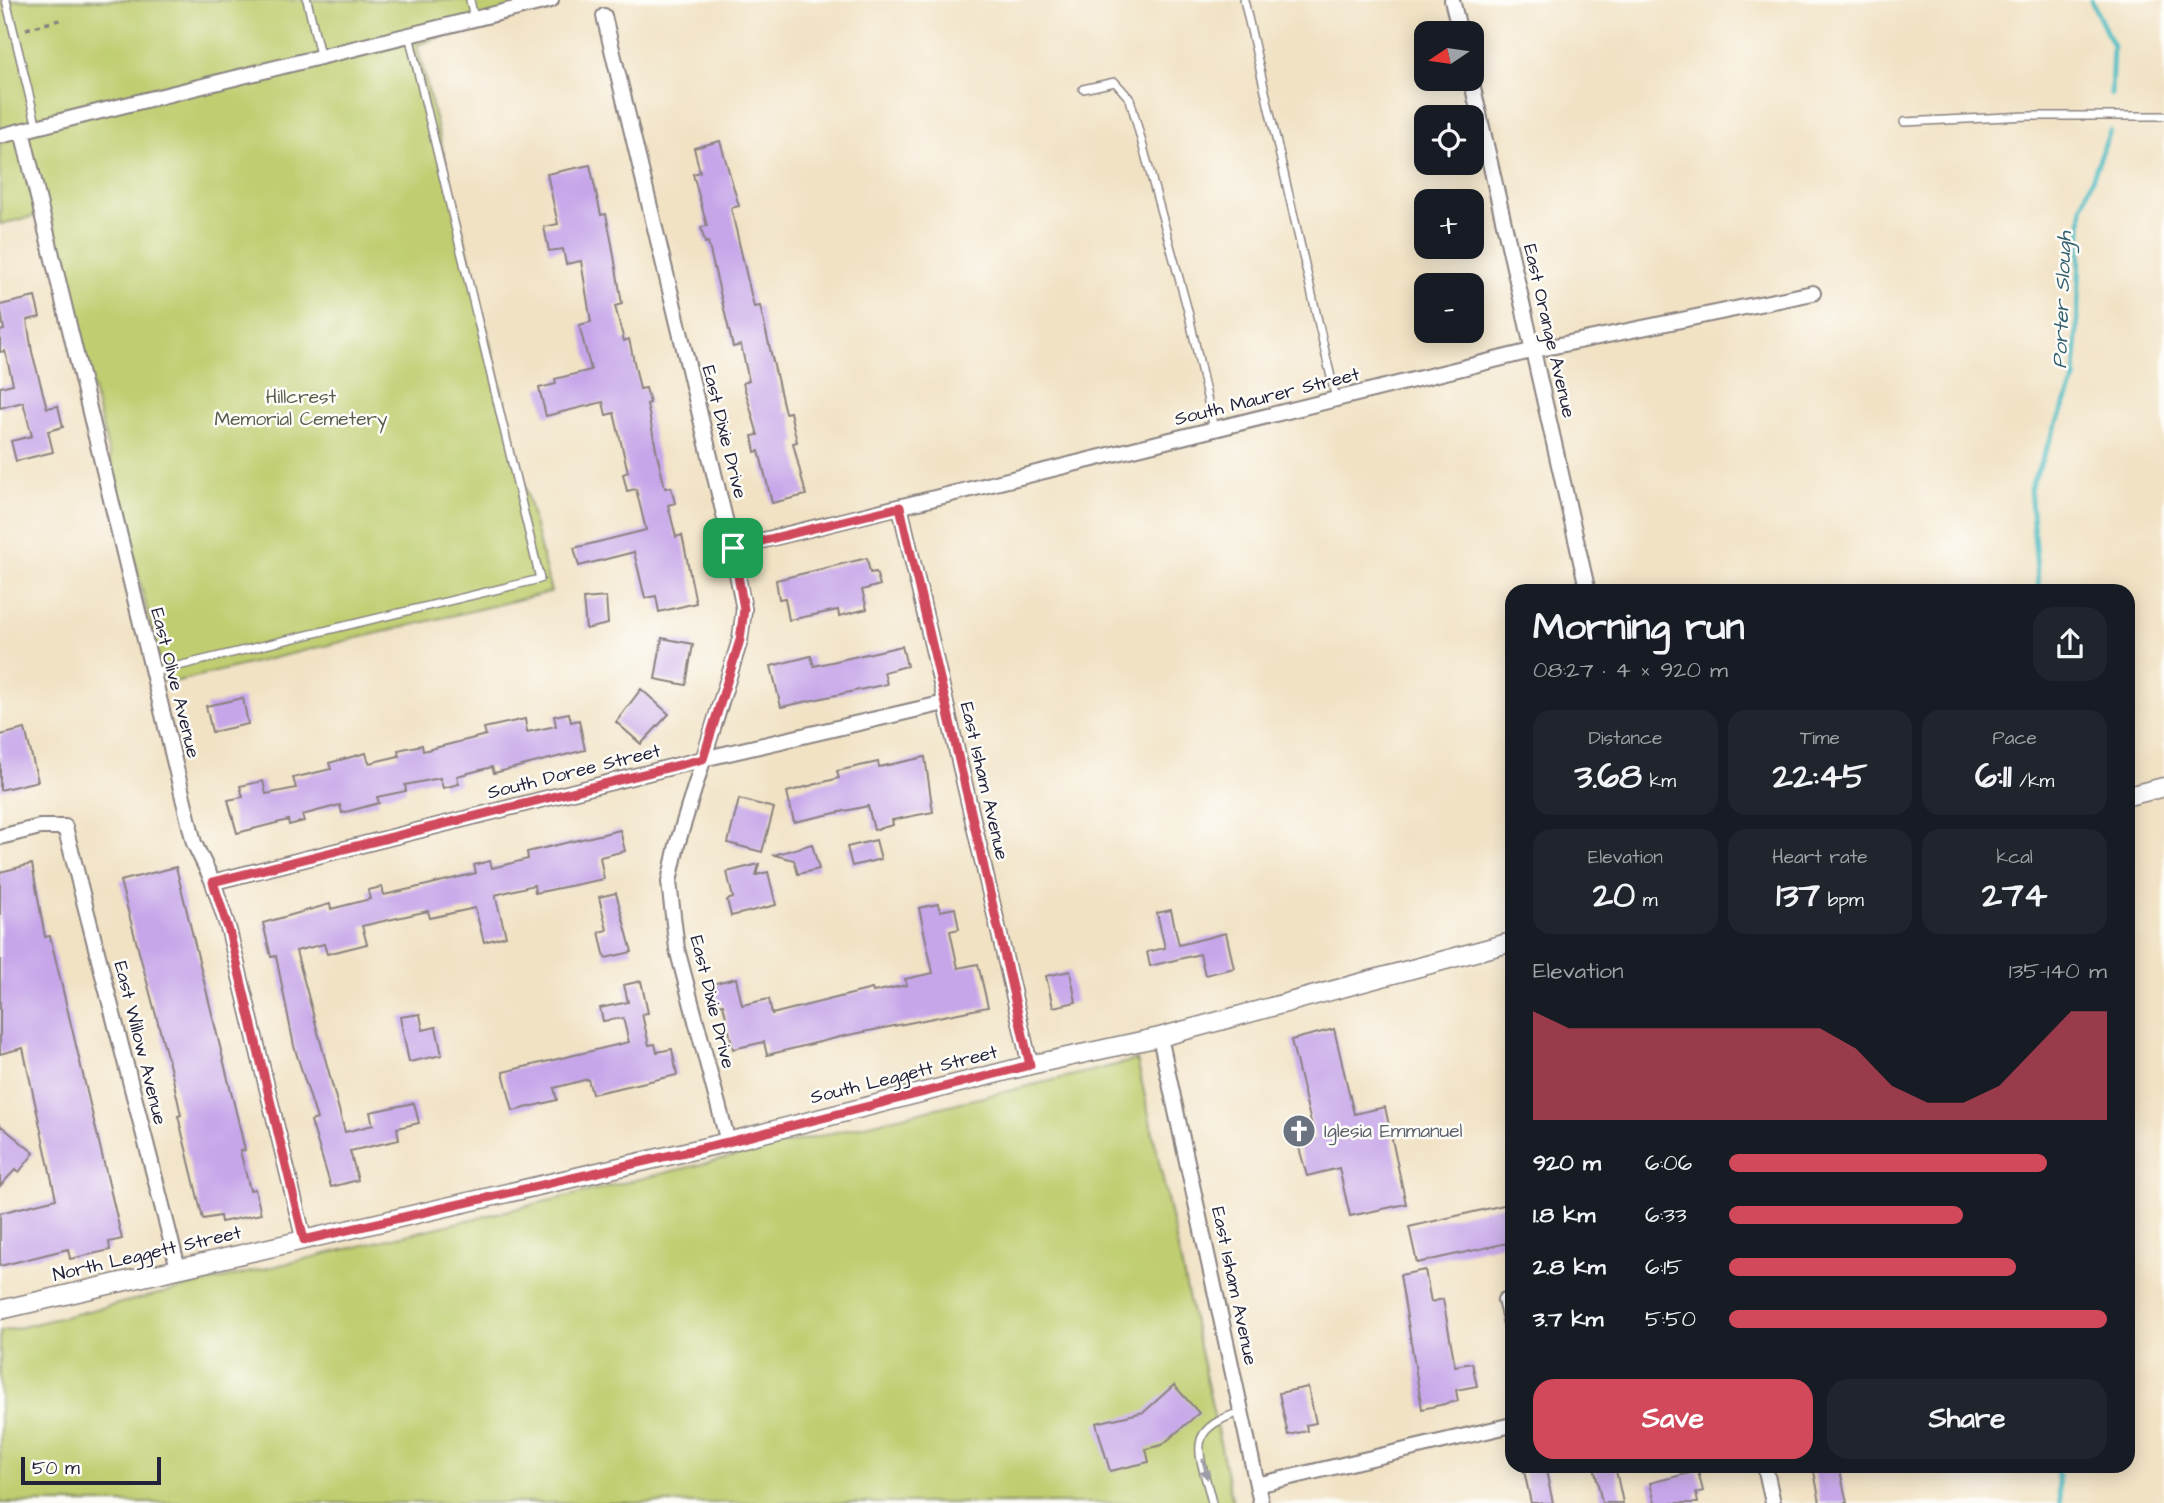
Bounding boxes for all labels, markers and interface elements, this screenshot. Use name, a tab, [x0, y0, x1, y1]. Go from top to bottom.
north arrow	[1414, 21, 1484, 91]
map controls	[1414, 21, 1484, 343]
button: locate	[1414, 105, 1484, 175]
button: +	[1414, 189, 1484, 259]
water label: Porter Slough	[2045, 229, 2080, 369]
street label: East Orange Avenue	[1515, 241, 1582, 421]
button: −	[1414, 273, 1484, 343]
street label: South Maurer Street	[1172, 361, 1363, 433]
street label: East Dixie Drive	[694, 363, 754, 501]
park label: Hillcrest Memorial Cemetery	[215, 384, 388, 434]
pin	[703, 518, 763, 578]
icon: arrive	[714, 529, 752, 567]
text: Morning run	[1533, 602, 1745, 654]
street label: East Olive Avenue	[143, 605, 207, 761]
button: share	[2033, 607, 2107, 681]
text: 08:27 · 4 × 920 m	[1533, 654, 1728, 686]
street label: East Isham Avenue	[953, 699, 1015, 863]
text: Distance	[1588, 725, 1662, 752]
text: Time	[1800, 725, 1840, 752]
text: Pace	[1993, 725, 2037, 752]
street label: South Doree Street	[485, 737, 664, 807]
text: 3.68	[1575, 752, 1642, 801]
text: 22:45	[1773, 752, 1867, 801]
text: 6:11	[1975, 752, 2012, 801]
text: km	[1642, 768, 1676, 795]
text: /km	[2012, 768, 2054, 795]
text: Elevation	[1588, 844, 1663, 871]
text: Heart rate	[1772, 844, 1868, 871]
text: kcal	[1996, 844, 2033, 871]
text: 20	[1593, 871, 1635, 920]
text: 137	[1776, 871, 1820, 920]
text: 274	[1982, 871, 2047, 920]
text: m	[1635, 887, 1658, 914]
text: bpm	[1820, 887, 1864, 914]
street label: East Dixie Drive	[682, 933, 742, 1071]
text: Elevation	[1533, 955, 1624, 987]
text: 135–140 m	[2009, 955, 2107, 987]
street label: East Willow Avenue	[107, 958, 173, 1128]
street label: South Leggett Street	[808, 1039, 1001, 1112]
church icon: Iglesia Emmanuel	[1280, 1112, 1318, 1150]
place label: Iglesia Emmanuel	[1324, 1118, 1463, 1146]
text: 920 m	[1533, 1147, 1601, 1179]
text: 6:06	[1645, 1147, 1692, 1179]
text: 1.8 km	[1533, 1199, 1595, 1231]
text: 6:33	[1645, 1199, 1687, 1231]
street label: East Isham Avenue	[1204, 1204, 1264, 1368]
street label: North Leggett Street	[50, 1219, 244, 1290]
text: 2.8 km	[1533, 1251, 1606, 1283]
text: 6:15	[1645, 1251, 1683, 1283]
text: 3.7 km	[1533, 1303, 1603, 1335]
text: 5:50	[1645, 1303, 1696, 1335]
button: Save	[1533, 1379, 1813, 1459]
button: Share	[1827, 1379, 2107, 1459]
scale bar	[21, 1454, 161, 1486]
text: 50 m	[32, 1455, 80, 1482]
one-way arrow	[1199, 1458, 1210, 1480]

